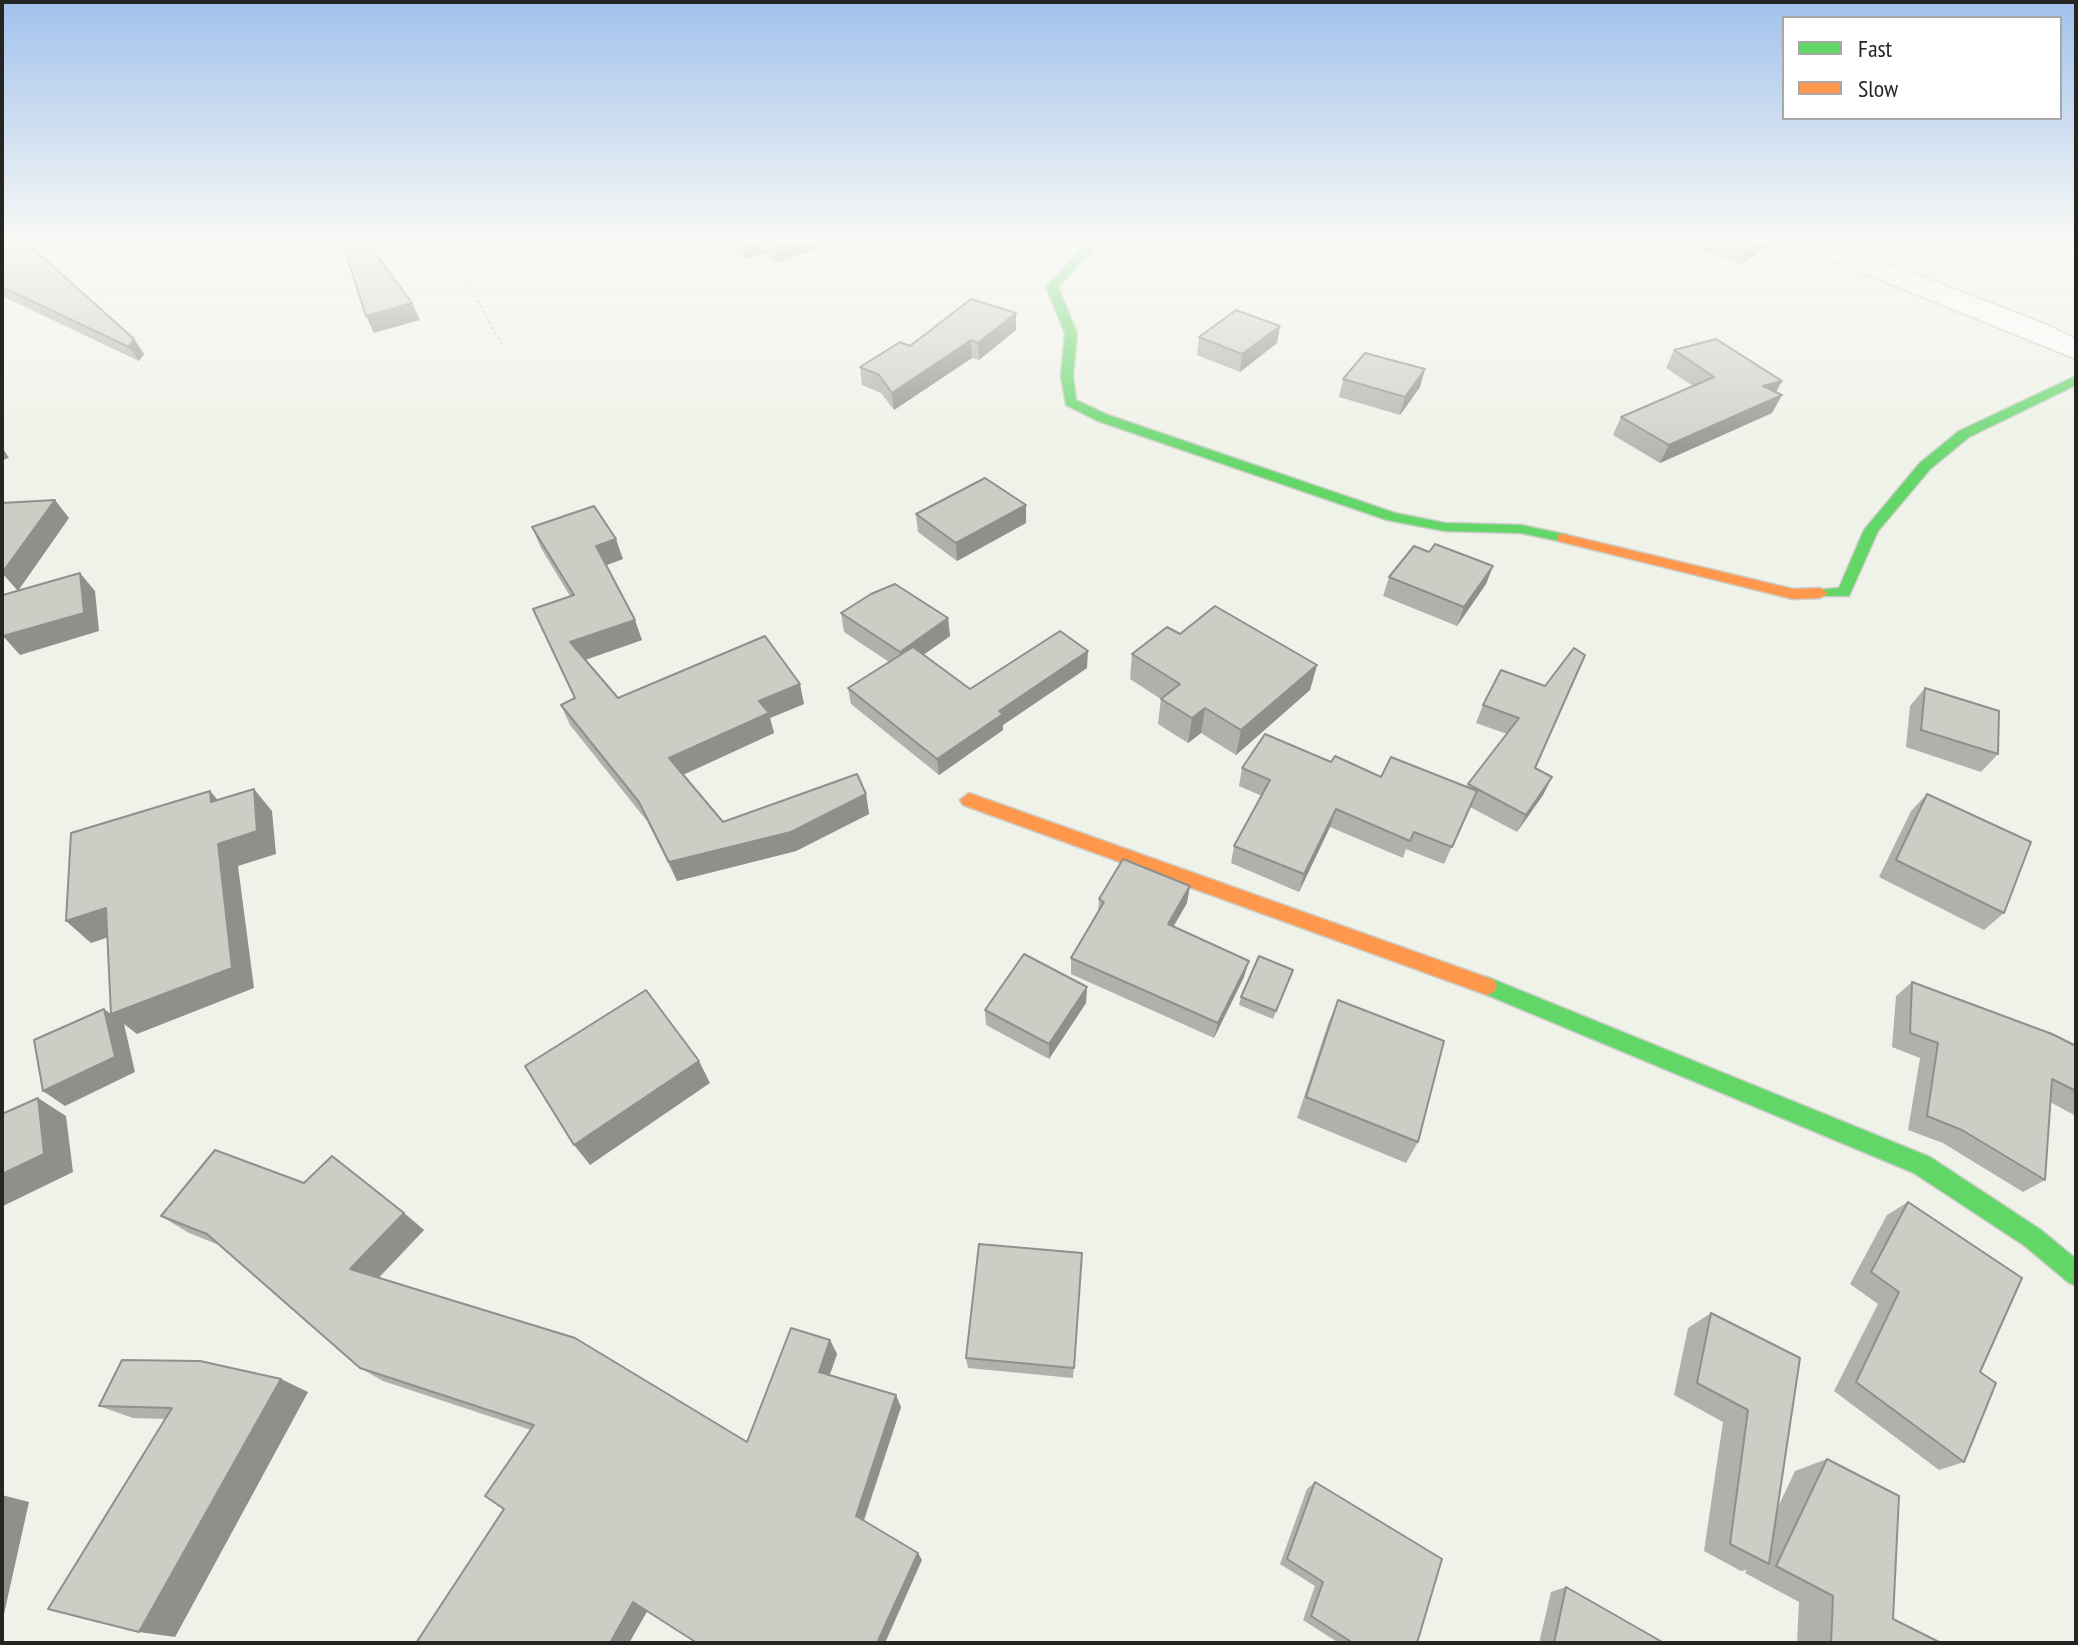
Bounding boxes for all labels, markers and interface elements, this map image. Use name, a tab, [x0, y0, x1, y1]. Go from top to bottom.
legend	[1782, 16, 2062, 120]
text: Fast	[1858, 33, 1892, 64]
text: Slow	[1858, 73, 1898, 104]

